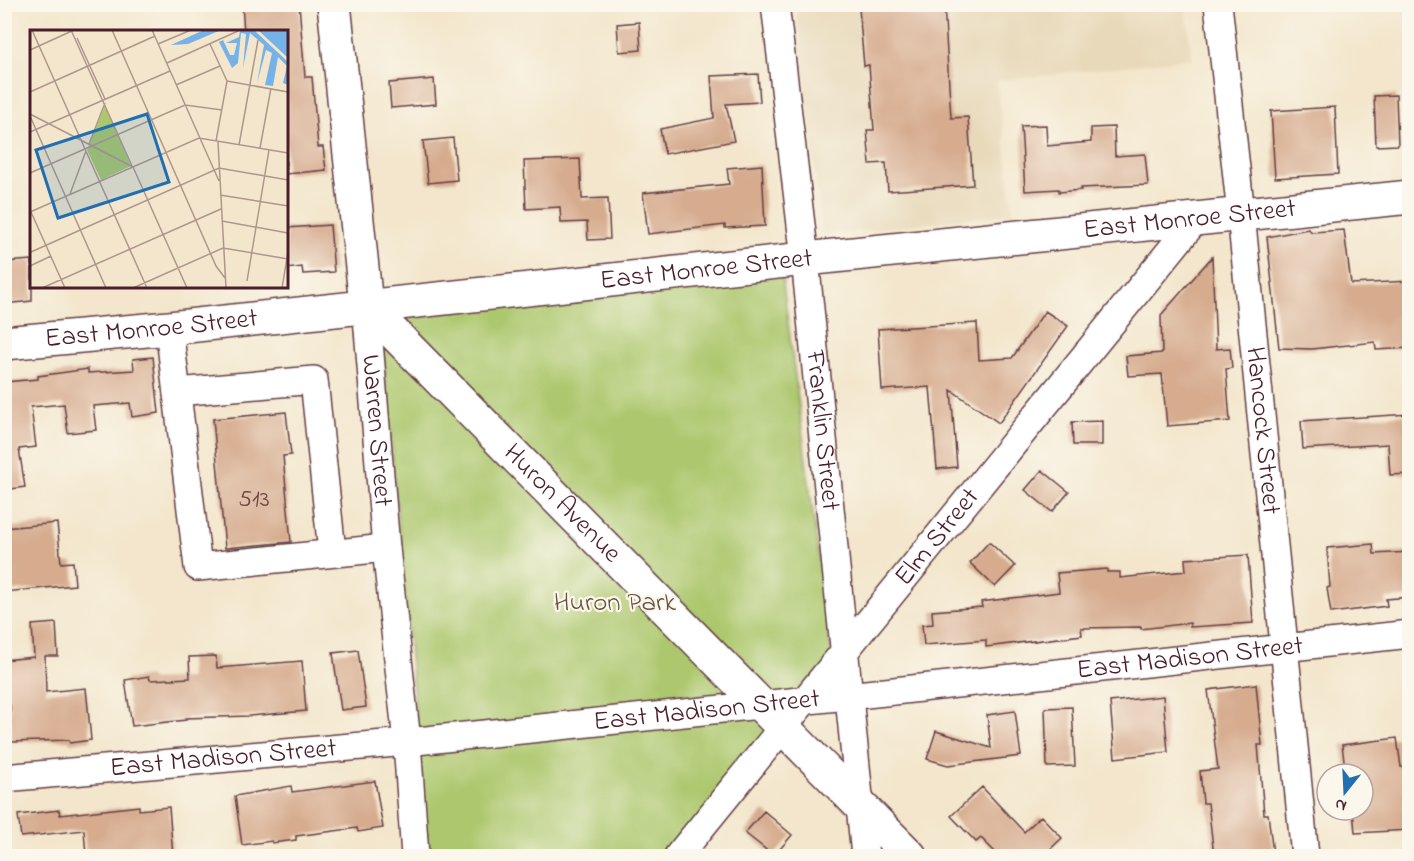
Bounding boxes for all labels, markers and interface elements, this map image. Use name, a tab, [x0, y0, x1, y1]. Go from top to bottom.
inset map	[30, 30, 288, 288]
street label: East Monroe Street	[1081, 189, 1298, 250]
street label: East Monroe Street	[598, 239, 814, 301]
street label: East Monroe Street	[43, 299, 260, 359]
street label: Hancock Street	[1235, 345, 1290, 516]
street label: Franklin Street	[795, 347, 850, 512]
street label: Warren Street	[351, 353, 402, 508]
street label: Huron Avenue	[494, 435, 631, 573]
street label: Elm Street	[885, 480, 989, 595]
house number: 513	[238, 483, 270, 518]
park label: Huron Park	[554, 584, 676, 623]
street label: East Madison Street	[1075, 626, 1305, 690]
street label: East Madison Street	[592, 679, 822, 742]
street label: East Madison Street	[108, 729, 338, 788]
north arrow	[1315, 762, 1375, 822]
text: N	[1332, 791, 1350, 817]

